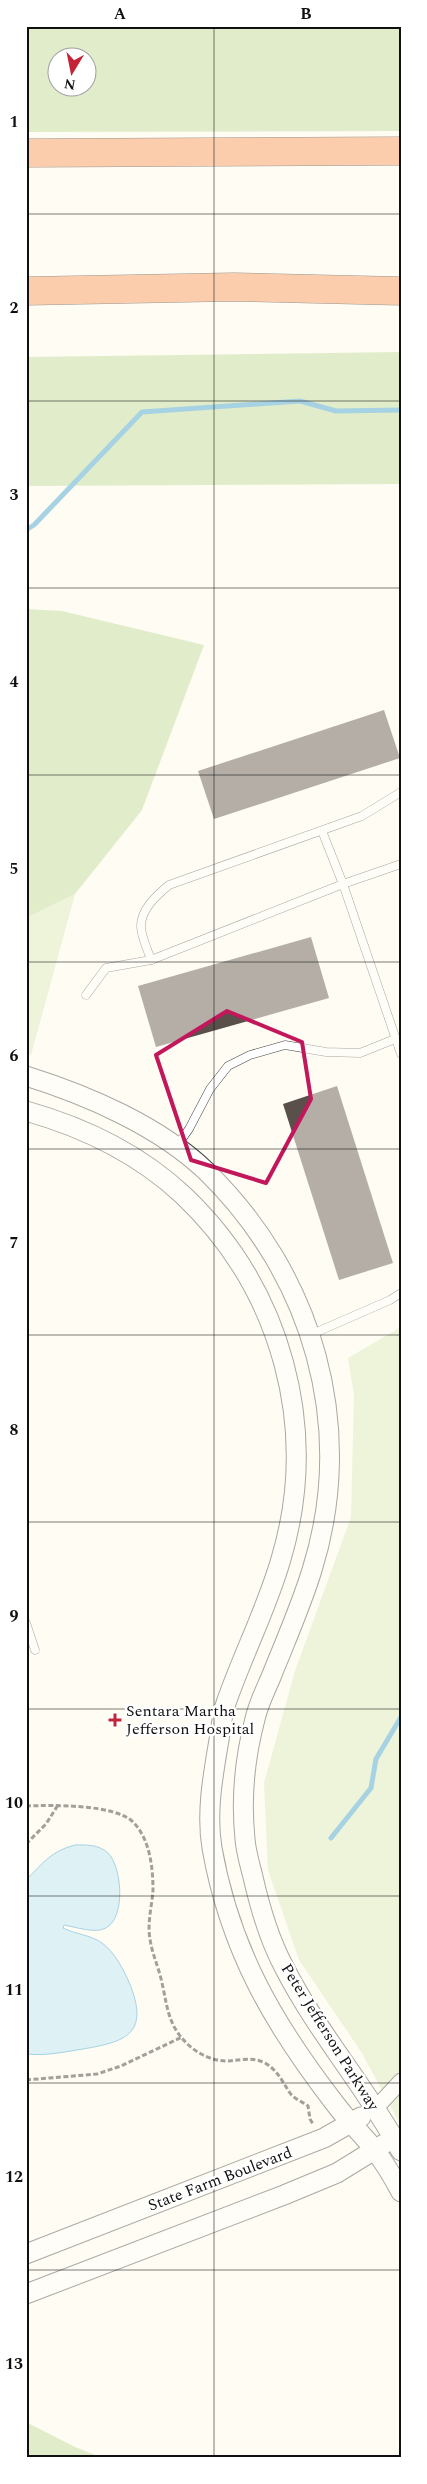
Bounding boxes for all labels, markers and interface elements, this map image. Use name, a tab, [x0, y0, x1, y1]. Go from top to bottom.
text: A	[114, 2, 127, 26]
text: B	[300, 2, 312, 26]
north arrow	[48, 48, 98, 98]
text: N	[62, 73, 77, 96]
text: 1	[10, 110, 18, 134]
text: 2	[10, 296, 19, 320]
text: 3	[10, 483, 19, 507]
text: 4	[10, 670, 19, 694]
text: 5	[10, 857, 18, 881]
text: 6	[10, 1044, 19, 1068]
text: 7	[10, 1231, 19, 1255]
text: 8	[10, 1418, 19, 1442]
text: 9	[10, 1604, 19, 1628]
place label: Sentara Martha Jefferson Hospital	[126, 1699, 254, 1741]
marker: Sentara Martha Jefferson Hospital	[108, 1713, 122, 1727]
text: 10	[5, 1791, 23, 1815]
street label: Peter Jefferson Parkway	[275, 1959, 386, 2116]
text: 11	[5, 1978, 23, 2002]
street label: State Farm Boulevard	[144, 2140, 296, 2218]
text: 12	[5, 2165, 23, 2189]
text: 13	[5, 2352, 23, 2376]

